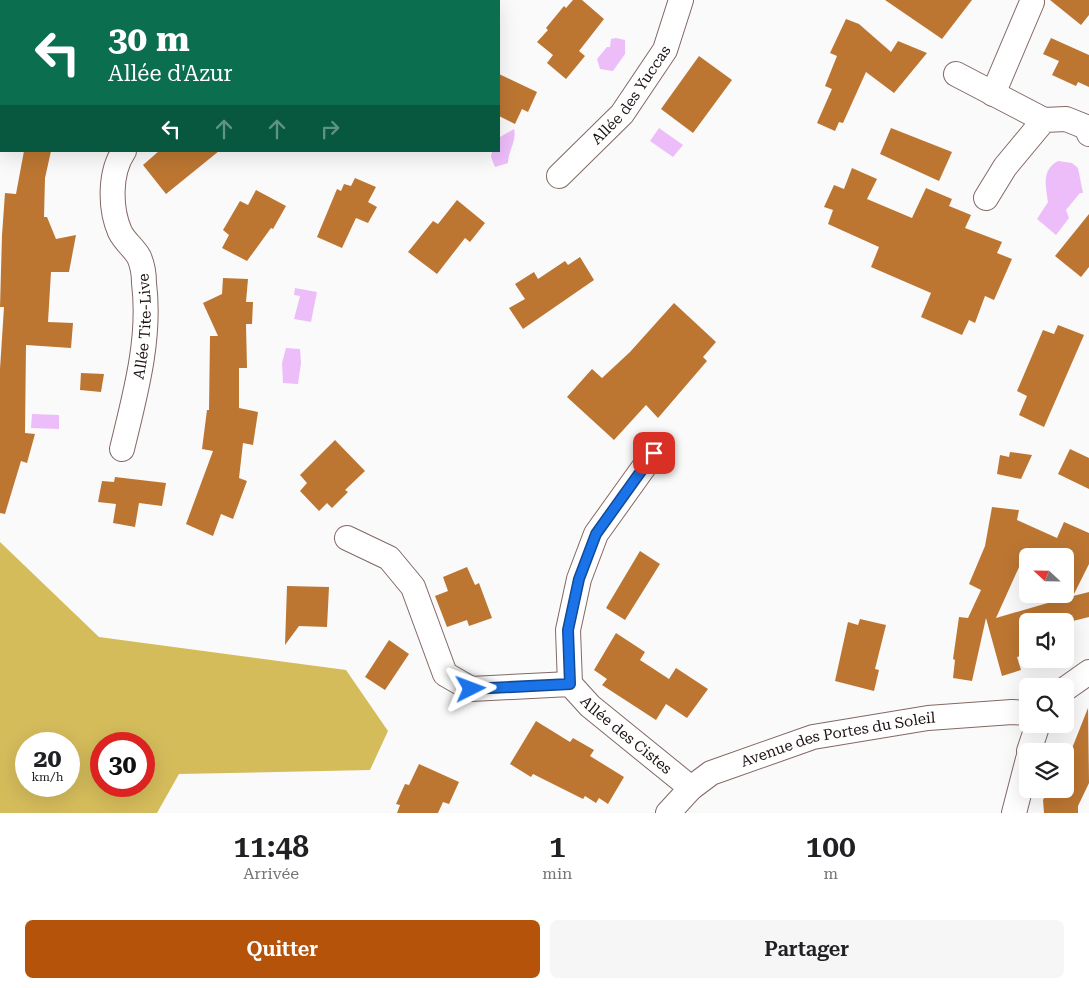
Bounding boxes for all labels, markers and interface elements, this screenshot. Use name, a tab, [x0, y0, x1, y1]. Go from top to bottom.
text: 30 m	[108, 19, 190, 60]
icon: left	[25, 20, 90, 85]
street label: Allée des Yuccas	[588, 42, 674, 148]
text: Allée d'Azur	[108, 61, 233, 86]
icon: left	[157, 115, 185, 143]
icon: ahead	[210, 115, 238, 143]
icon: ahead	[263, 115, 291, 143]
icon: right	[316, 115, 344, 143]
street label: Allée Tite-Live	[129, 273, 155, 381]
pin	[633, 432, 675, 474]
icon: arrive	[640, 439, 668, 467]
north arrow	[1019, 548, 1074, 602]
map controls	[1019, 548, 1074, 798]
button: sound	[1019, 613, 1074, 668]
position arrow	[444, 662, 496, 714]
button: search	[1019, 678, 1074, 733]
street label: Allée des Cistes	[576, 692, 675, 778]
street label: Avenue des Portes du Soleil	[738, 708, 936, 771]
speed limit sign: 30	[90, 732, 155, 797]
button: layers	[1019, 743, 1074, 798]
text: 20	[33, 744, 62, 773]
text: km/h	[31, 770, 64, 784]
text: 11:48	[233, 829, 309, 864]
text: 1	[549, 829, 566, 864]
text: 100	[805, 829, 856, 864]
text: Arrivée	[243, 864, 299, 883]
text: min	[542, 864, 572, 883]
text: m	[823, 864, 838, 883]
button: Quitter	[25, 920, 540, 978]
button: Partager	[550, 920, 1064, 978]

